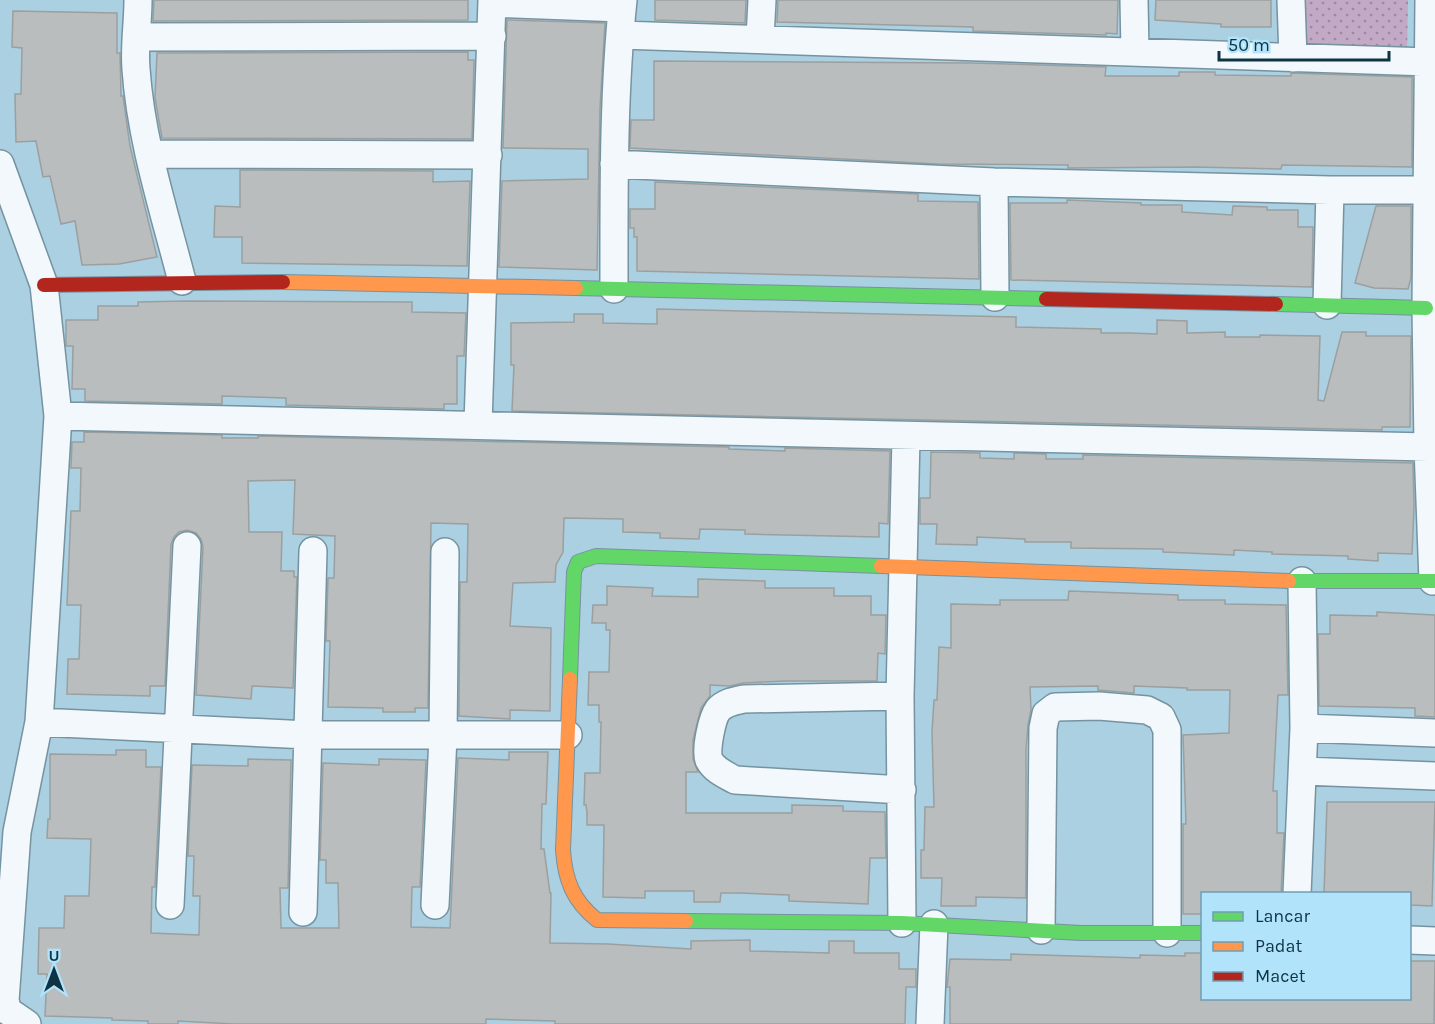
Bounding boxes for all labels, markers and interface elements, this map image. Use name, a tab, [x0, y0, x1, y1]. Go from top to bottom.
scale bar	[1219, 24, 1388, 62]
text: 50 m	[1228, 34, 1270, 56]
legend	[1201, 892, 1411, 1000]
text: Lancar	[1255, 905, 1310, 927]
text: Padat	[1255, 935, 1302, 957]
north arrow	[24, 940, 84, 1000]
text: U	[48, 946, 60, 965]
text: Macet	[1255, 965, 1306, 987]

